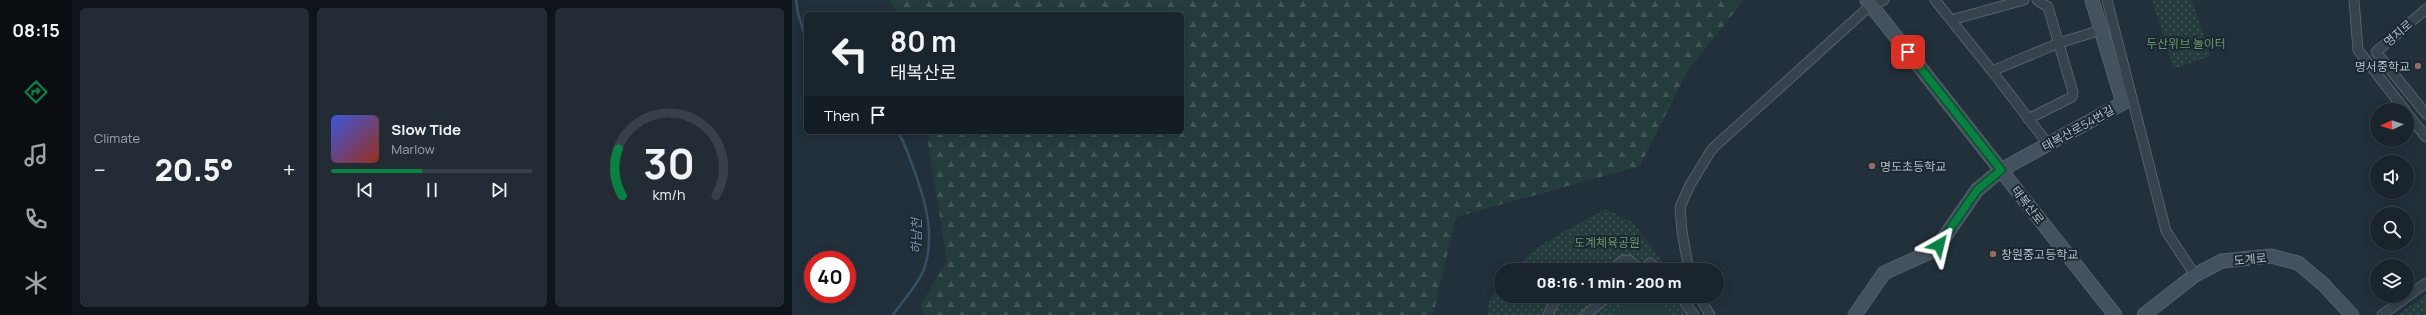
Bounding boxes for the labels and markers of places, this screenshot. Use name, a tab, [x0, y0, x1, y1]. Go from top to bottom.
pin	[1891, 35, 1925, 69]
place label: 명서중학교	[2355, 58, 2410, 75]
marker: 명서중학교	[2413, 61, 2423, 71]
place label: 명도초등학교	[1880, 158, 1946, 175]
marker: 명도초등학교	[1867, 161, 1877, 171]
place label: 창원중고등학교	[2001, 246, 2078, 263]
marker: 창원중고등학교	[1988, 249, 1998, 259]

